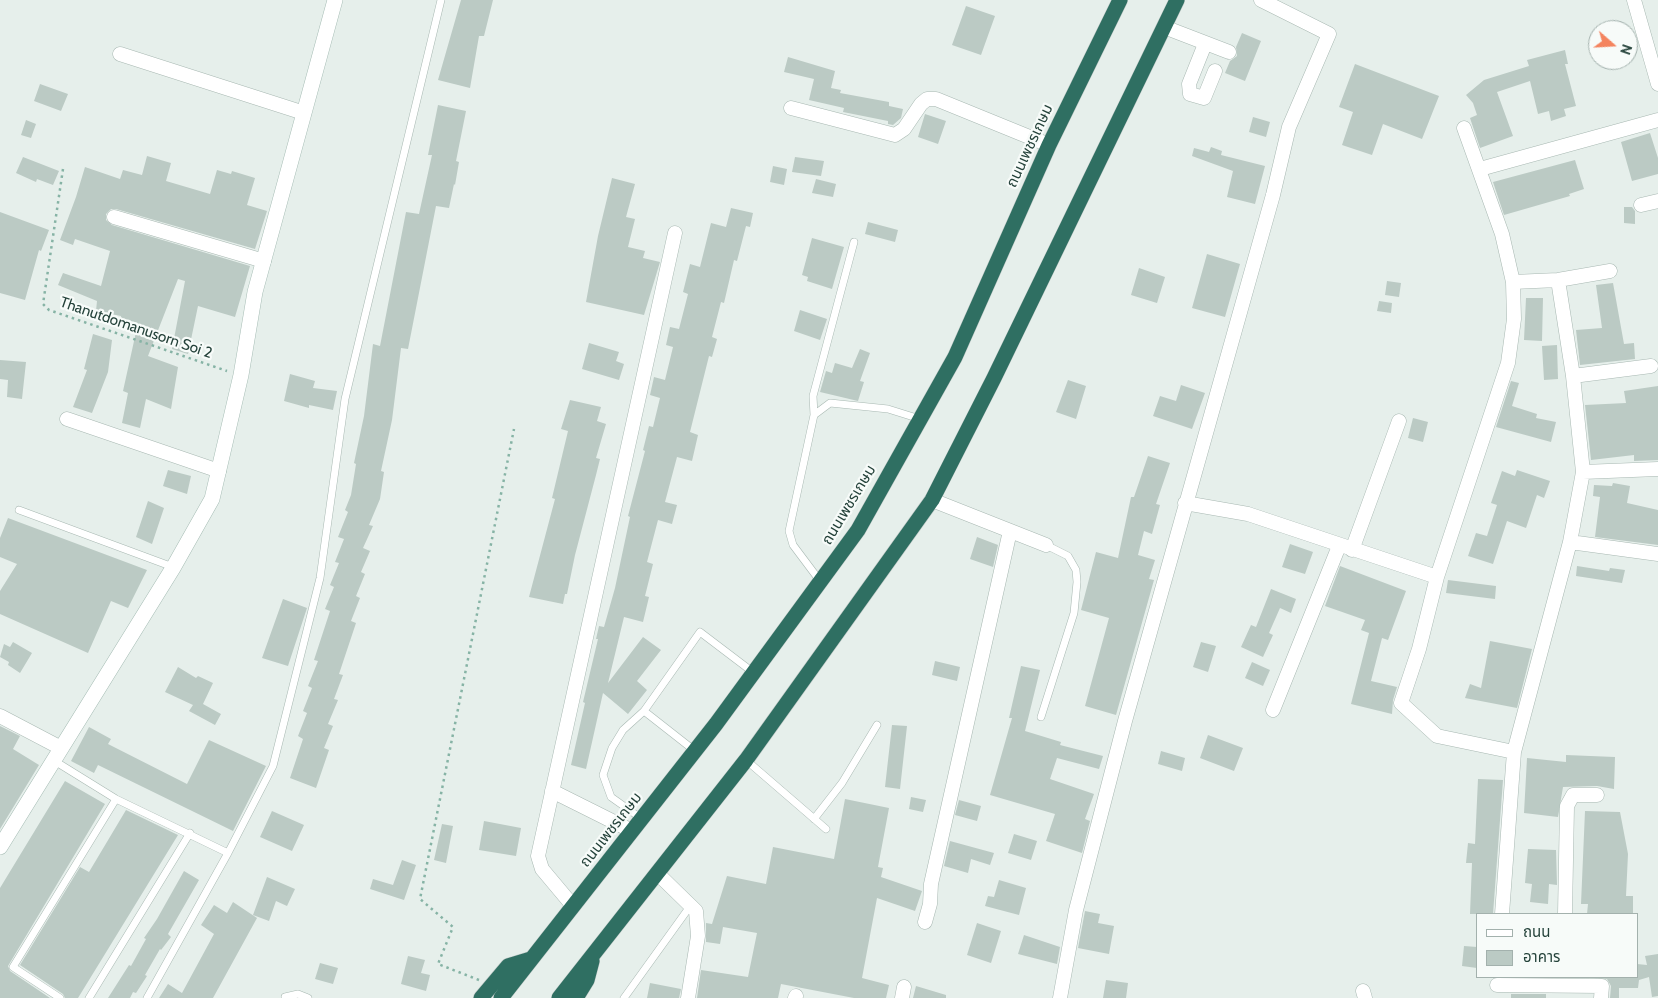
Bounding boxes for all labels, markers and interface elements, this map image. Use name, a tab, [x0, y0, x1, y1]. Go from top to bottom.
north arrow	[1588, 20, 1638, 70]
text: N	[1616, 42, 1636, 57]
street label: ถนนเพชรเกษม	[1003, 102, 1057, 190]
street label: Thanutdomanusorn Soi 2	[57, 293, 215, 363]
street label: ถนนเพชรเกษม	[818, 462, 880, 548]
street label: ถนนเพชรเกษม	[576, 789, 646, 871]
legend	[1476, 913, 1638, 978]
text: ถนน	[1523, 923, 1550, 941]
text: อาคาร	[1523, 948, 1560, 966]

